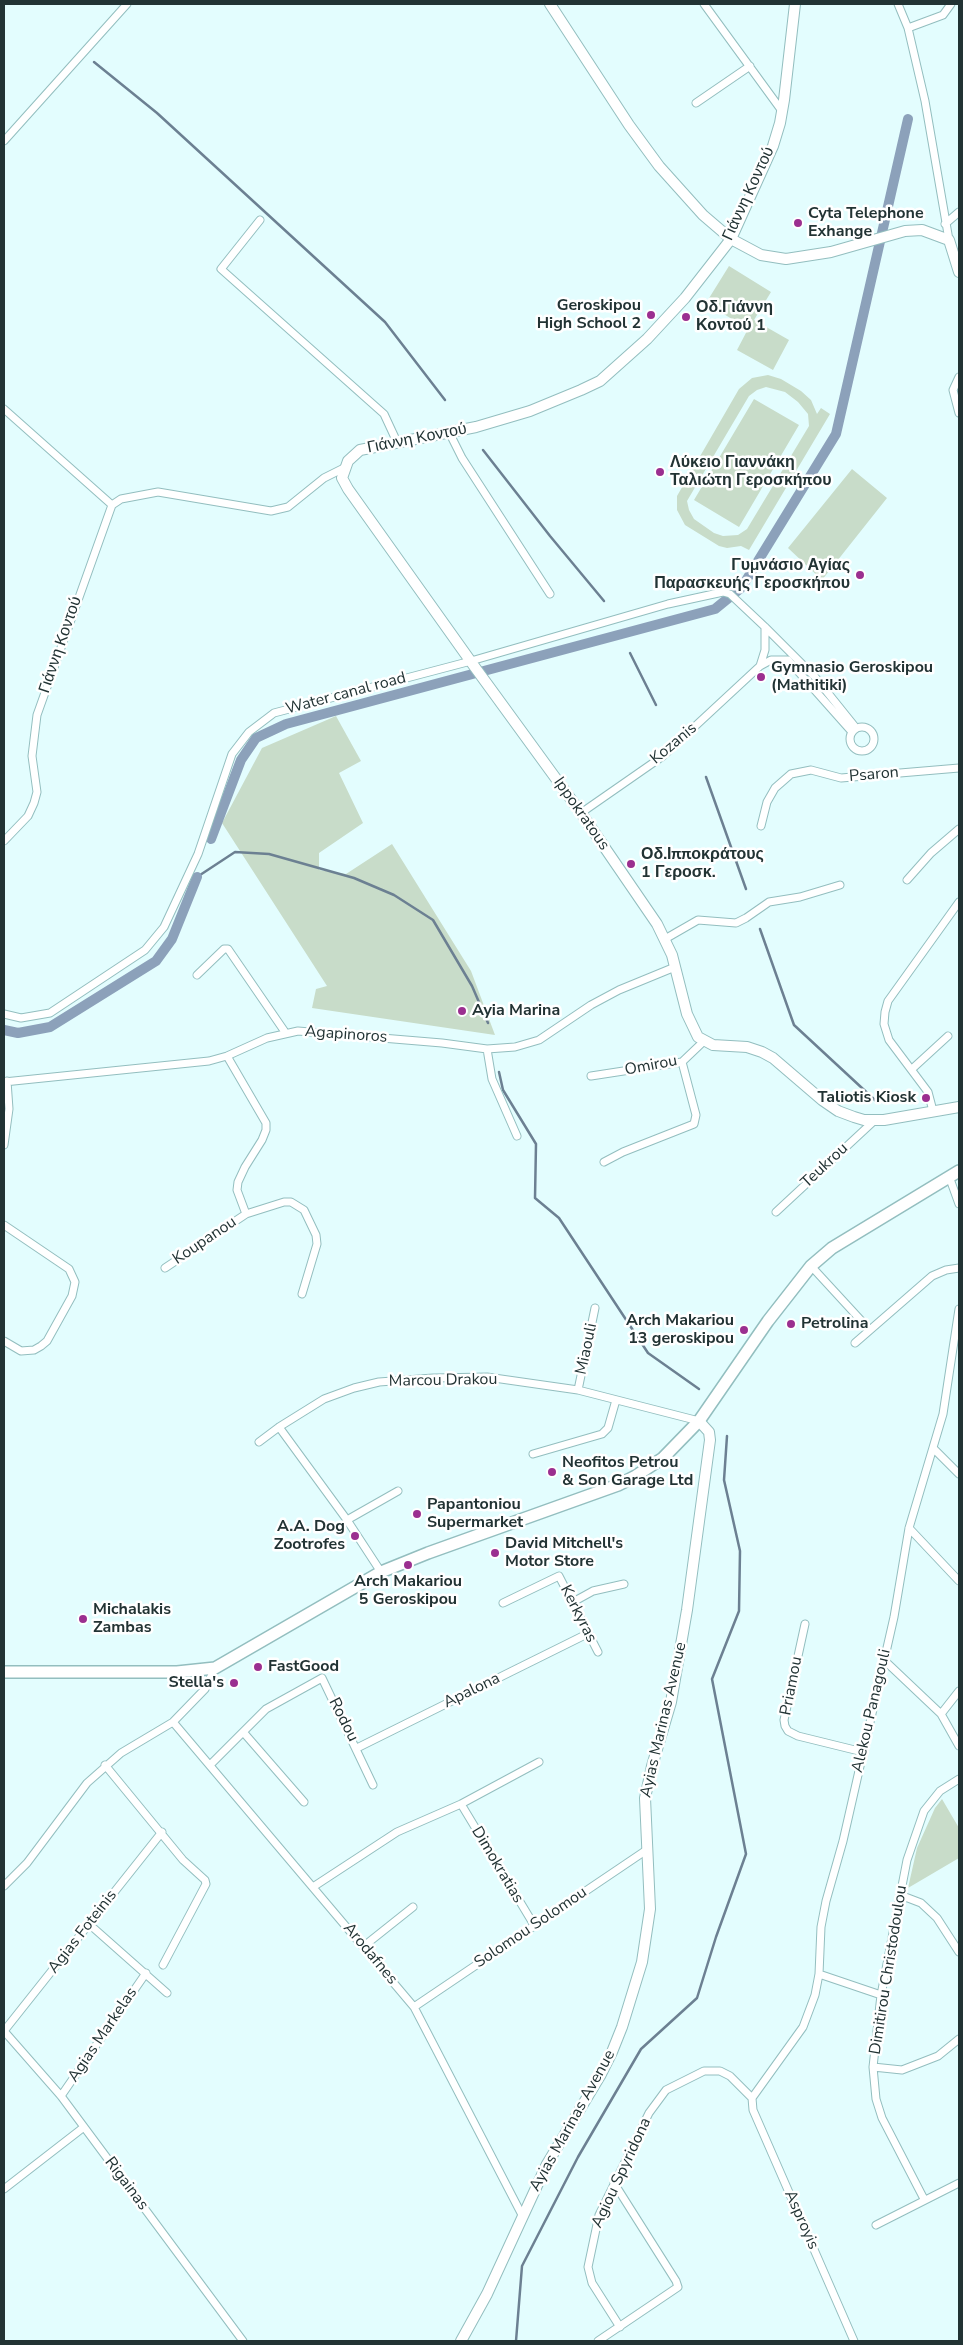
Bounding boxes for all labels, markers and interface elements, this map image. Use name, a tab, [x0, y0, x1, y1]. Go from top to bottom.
street label: Γιάννη Κοντού	[719, 144, 779, 244]
place label: Cyta Telephone Exhange	[808, 204, 924, 242]
marker: Cyta Telephone Exhange	[792, 217, 804, 229]
place label: Geroskipou High School 2	[537, 296, 641, 334]
place label: Οδ.Γιάννη Κοντού 1	[696, 298, 773, 336]
marker: Geroskipou High School 2	[645, 309, 657, 321]
marker: Οδ.Γιάννη Κοντού 1	[680, 311, 692, 323]
street label: Γιάννη Κοντού	[366, 420, 468, 458]
place label: Λύκειο Γιαννάκη Ταλιώτη Γεροσκήπου	[670, 453, 832, 491]
marker: Λύκειο Γιαννάκη Ταλιώτη Γεροσκήπου	[654, 466, 666, 478]
place label: Γυμνάσιο Αγίας Παρασκευής Γεροσκήπου	[654, 556, 850, 594]
marker: Γυμνάσιο Αγίας Παρασκευής Γεροσκήπου	[854, 569, 866, 581]
street label: Γιάννη Κοντού	[35, 594, 87, 696]
place label: Gymnasio Geroskipou (Mathitiki)	[771, 658, 933, 696]
street label: Water canal road	[284, 669, 408, 719]
marker: Gymnasio Geroskipou (Mathitiki)	[755, 671, 767, 683]
street label: Kozanis	[647, 719, 701, 769]
street label: Psaron	[848, 763, 900, 787]
street label: Ippokratous	[549, 774, 613, 854]
place label: Οδ.Ιπποκράτους 1 Γεροσκ.	[641, 845, 764, 883]
marker: Οδ.Ιπποκράτους 1 Γεροσκ.	[625, 858, 637, 870]
place label: Ayia Marina	[472, 1001, 560, 1021]
marker: Ayia Marina	[456, 1005, 468, 1017]
street label: Agapinoros	[304, 1023, 388, 1047]
street label: Omirou	[623, 1052, 679, 1080]
place label: Taliotis Kiosk	[818, 1088, 916, 1108]
marker: Taliotis Kiosk	[920, 1092, 932, 1104]
street label: Teukrou	[797, 1139, 853, 1193]
street label: Koupanou	[170, 1213, 240, 1269]
place label: Arch Makariou 13 geroskipou	[626, 1311, 734, 1349]
place label: Petrolina	[801, 1314, 868, 1334]
marker: Petrolina	[785, 1318, 797, 1330]
street label: Miaouli	[572, 1321, 602, 1377]
marker: Arch Makariou 13 geroskipou	[738, 1324, 750, 1336]
street label: Marcou Drakou	[388, 1370, 498, 1392]
place label: Neofitos Petrou & Son Garage Ltd	[562, 1453, 693, 1491]
marker: Neofitos Petrou & Son Garage Ltd	[546, 1466, 558, 1478]
place label: Papantoniou Supermarket	[427, 1495, 523, 1533]
marker: Papantoniou Supermarket	[411, 1508, 423, 1520]
place label: A.A. Dog Zootrofes	[274, 1517, 345, 1555]
marker: A.A. Dog Zootrofes	[349, 1530, 361, 1542]
place label: David Mitchell's Motor Store	[505, 1534, 623, 1572]
marker: David Mitchell's Motor Store	[489, 1547, 501, 1559]
marker: Arch Makariou 5 Geroskipou	[402, 1559, 414, 1571]
place label: Arch Makariou 5 Geroskipou	[354, 1572, 462, 1610]
street label: Kerkyras	[555, 1582, 601, 1646]
place label: Michalakis Zambas	[93, 1600, 171, 1638]
marker: Michalakis Zambas	[77, 1613, 89, 1625]
street label: Ayias Marinas Avenue	[637, 1640, 691, 1800]
street label: Alekou Panagouli	[848, 1647, 896, 1775]
street label: Priamou	[777, 1655, 807, 1717]
place label: FastGood	[268, 1657, 339, 1677]
marker: FastGood	[252, 1661, 264, 1673]
street label: Apalona	[441, 1669, 503, 1713]
place label: Stella's	[169, 1673, 224, 1693]
marker: Stella's	[228, 1677, 240, 1689]
street label: Rodou	[324, 1695, 362, 1745]
street label: Dimokratias	[467, 1823, 527, 1907]
street label: Solomou Solomou	[471, 1883, 591, 1973]
street label: Dimitirou Christodoulou	[866, 1884, 912, 2056]
street label: Agias Foteinis	[45, 1887, 121, 1977]
street label: Arodafnes	[339, 1919, 401, 1989]
street label: Agias Markelas	[64, 1984, 142, 2086]
street label: Ayias Marinas Avenue	[526, 2047, 620, 2195]
street label: Agiou Spyridona	[588, 2115, 656, 2231]
street label: Rigainas	[100, 2154, 152, 2214]
street label: Asproyis	[779, 2187, 823, 2253]

